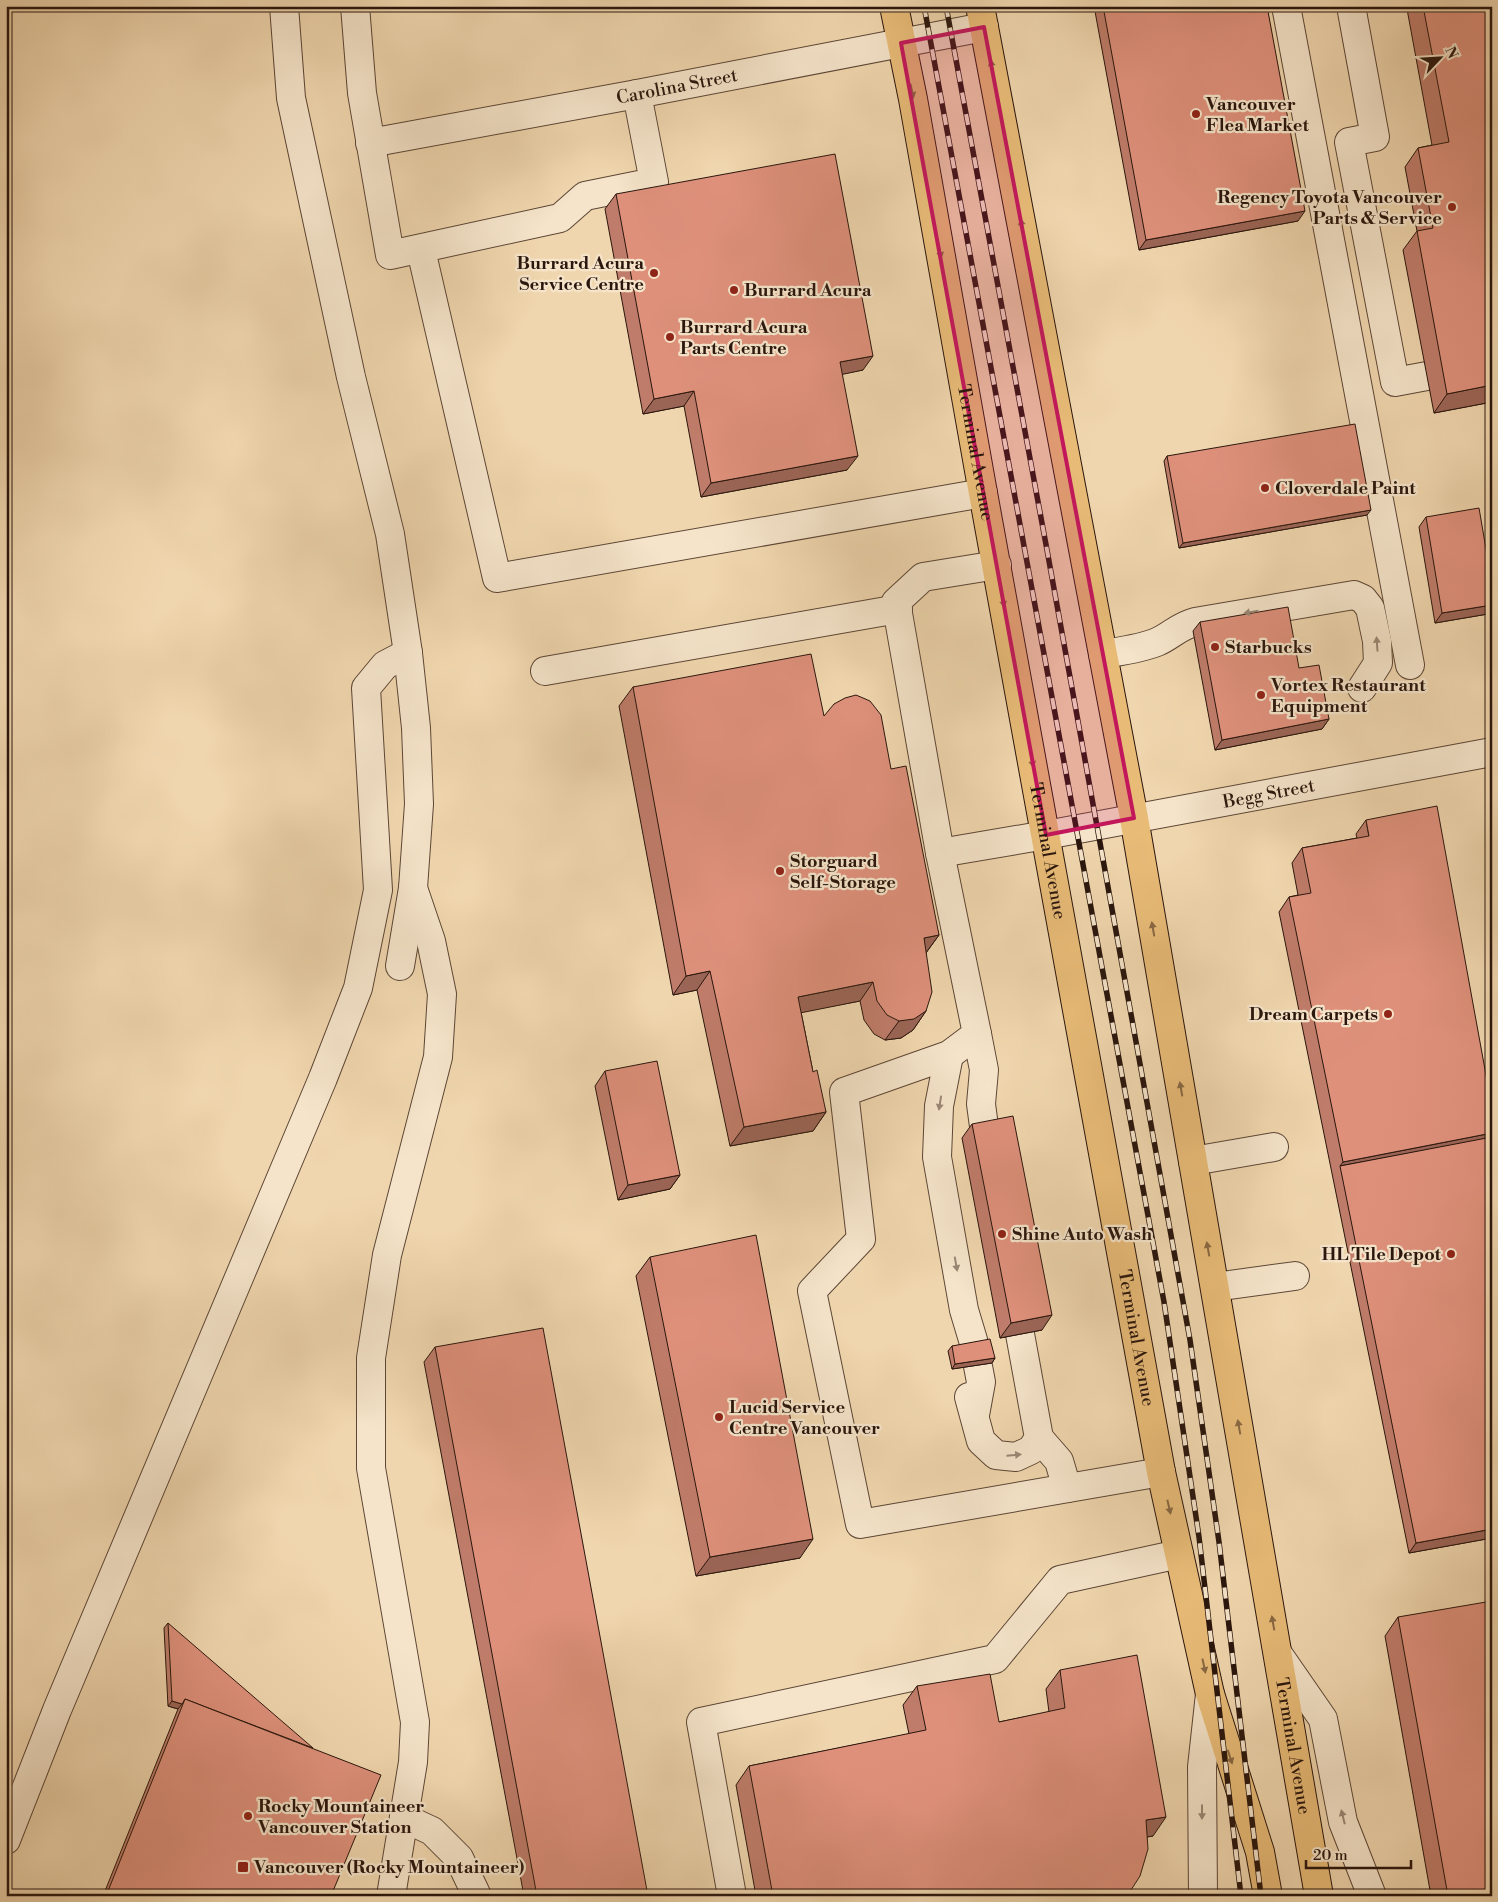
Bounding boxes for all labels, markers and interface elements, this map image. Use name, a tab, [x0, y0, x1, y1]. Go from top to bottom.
north arrow	[1416, 32, 1466, 82]
text: N	[1440, 44, 1461, 62]
one-way arrow	[987, 58, 995, 74]
street label: Carolina Street	[614, 63, 740, 109]
one-way arrow	[908, 83, 916, 99]
place label: Vancouver Flea Market	[1205, 93, 1310, 137]
marker: Vancouver Flea Market	[1190, 108, 1202, 120]
place label: Regency Toyota Vancouver Parts & Service	[1217, 186, 1442, 230]
marker: Regency Toyota Vancouver Parts & Service	[1446, 201, 1458, 213]
one-way arrow	[1017, 218, 1025, 234]
one-way arrow	[937, 243, 945, 259]
place label: Burrard Acura Service Centre	[516, 252, 644, 296]
marker: Burrard Acura Service Centre	[648, 267, 660, 279]
place label: Burrard Acura	[744, 279, 872, 302]
marker: Burrard Acura	[728, 284, 740, 296]
place label: Burrard Acura Parts Centre	[680, 316, 808, 360]
marker: Burrard Acura Parts Centre	[664, 331, 676, 343]
street label: Terminal Avenue	[952, 382, 999, 523]
place label: Cloverdale Paint	[1275, 477, 1416, 500]
marker: Cloverdale Paint	[1259, 482, 1271, 494]
one-way arrow	[999, 592, 1007, 608]
one-way arrow	[1243, 609, 1259, 617]
place label: Starbucks	[1225, 636, 1312, 659]
one-way arrow	[1373, 636, 1381, 652]
marker: Starbucks	[1209, 641, 1221, 653]
place label: Vortex Restaurant Equipment	[1270, 674, 1426, 718]
marker: Vortex Restaurant Equipment	[1255, 689, 1267, 701]
one-way arrow	[1029, 752, 1037, 768]
street label: Begg Street	[1220, 774, 1317, 814]
street label: Terminal Avenue	[1024, 781, 1072, 921]
place label: Storguard Self-Storage	[790, 850, 896, 894]
marker: Storguard Self-Storage	[774, 865, 786, 877]
one-way arrow	[1149, 921, 1157, 937]
place label: Dream Carpets	[1249, 1003, 1378, 1026]
marker: Dream Carpets	[1382, 1008, 1394, 1020]
one-way arrow	[1176, 1081, 1184, 1097]
one-way arrow	[936, 1095, 944, 1111]
place label: Shine Auto Wash	[1012, 1223, 1152, 1246]
marker: Shine Auto Wash	[996, 1228, 1008, 1240]
one-way arrow	[1204, 1241, 1212, 1257]
place label: HL Tile Depot	[1321, 1243, 1442, 1266]
marker: HL Tile Depot	[1445, 1248, 1457, 1260]
one-way arrow	[952, 1256, 960, 1272]
street label: Terminal Avenue	[1113, 1268, 1160, 1408]
place label: Lucid Service Centre Vancouver	[729, 1396, 880, 1440]
marker: Lucid Service Centre Vancouver	[713, 1411, 725, 1423]
one-way arrow	[1235, 1418, 1243, 1434]
one-way arrow	[1006, 1451, 1022, 1459]
one-way arrow	[1165, 1500, 1173, 1515]
one-way arrow	[1269, 1615, 1277, 1631]
one-way arrow	[1200, 1659, 1208, 1675]
street label: Terminal Avenue	[1270, 1676, 1316, 1816]
one-way arrow	[1226, 1750, 1234, 1765]
place label: Rocky Mountaineer Vancouver Station	[257, 1795, 424, 1839]
one-way arrow	[1198, 1805, 1206, 1821]
marker: Rocky Mountaineer Vancouver Station	[242, 1810, 254, 1822]
one-way arrow	[1339, 1810, 1347, 1825]
scale bar	[1306, 1837, 1410, 1869]
text: 20 m	[1313, 1846, 1348, 1865]
place label: Vancouver (Rocky Mountaineer)	[253, 1856, 525, 1879]
marker: Vancouver (Rocky Mountaineer)	[236, 1860, 250, 1874]

